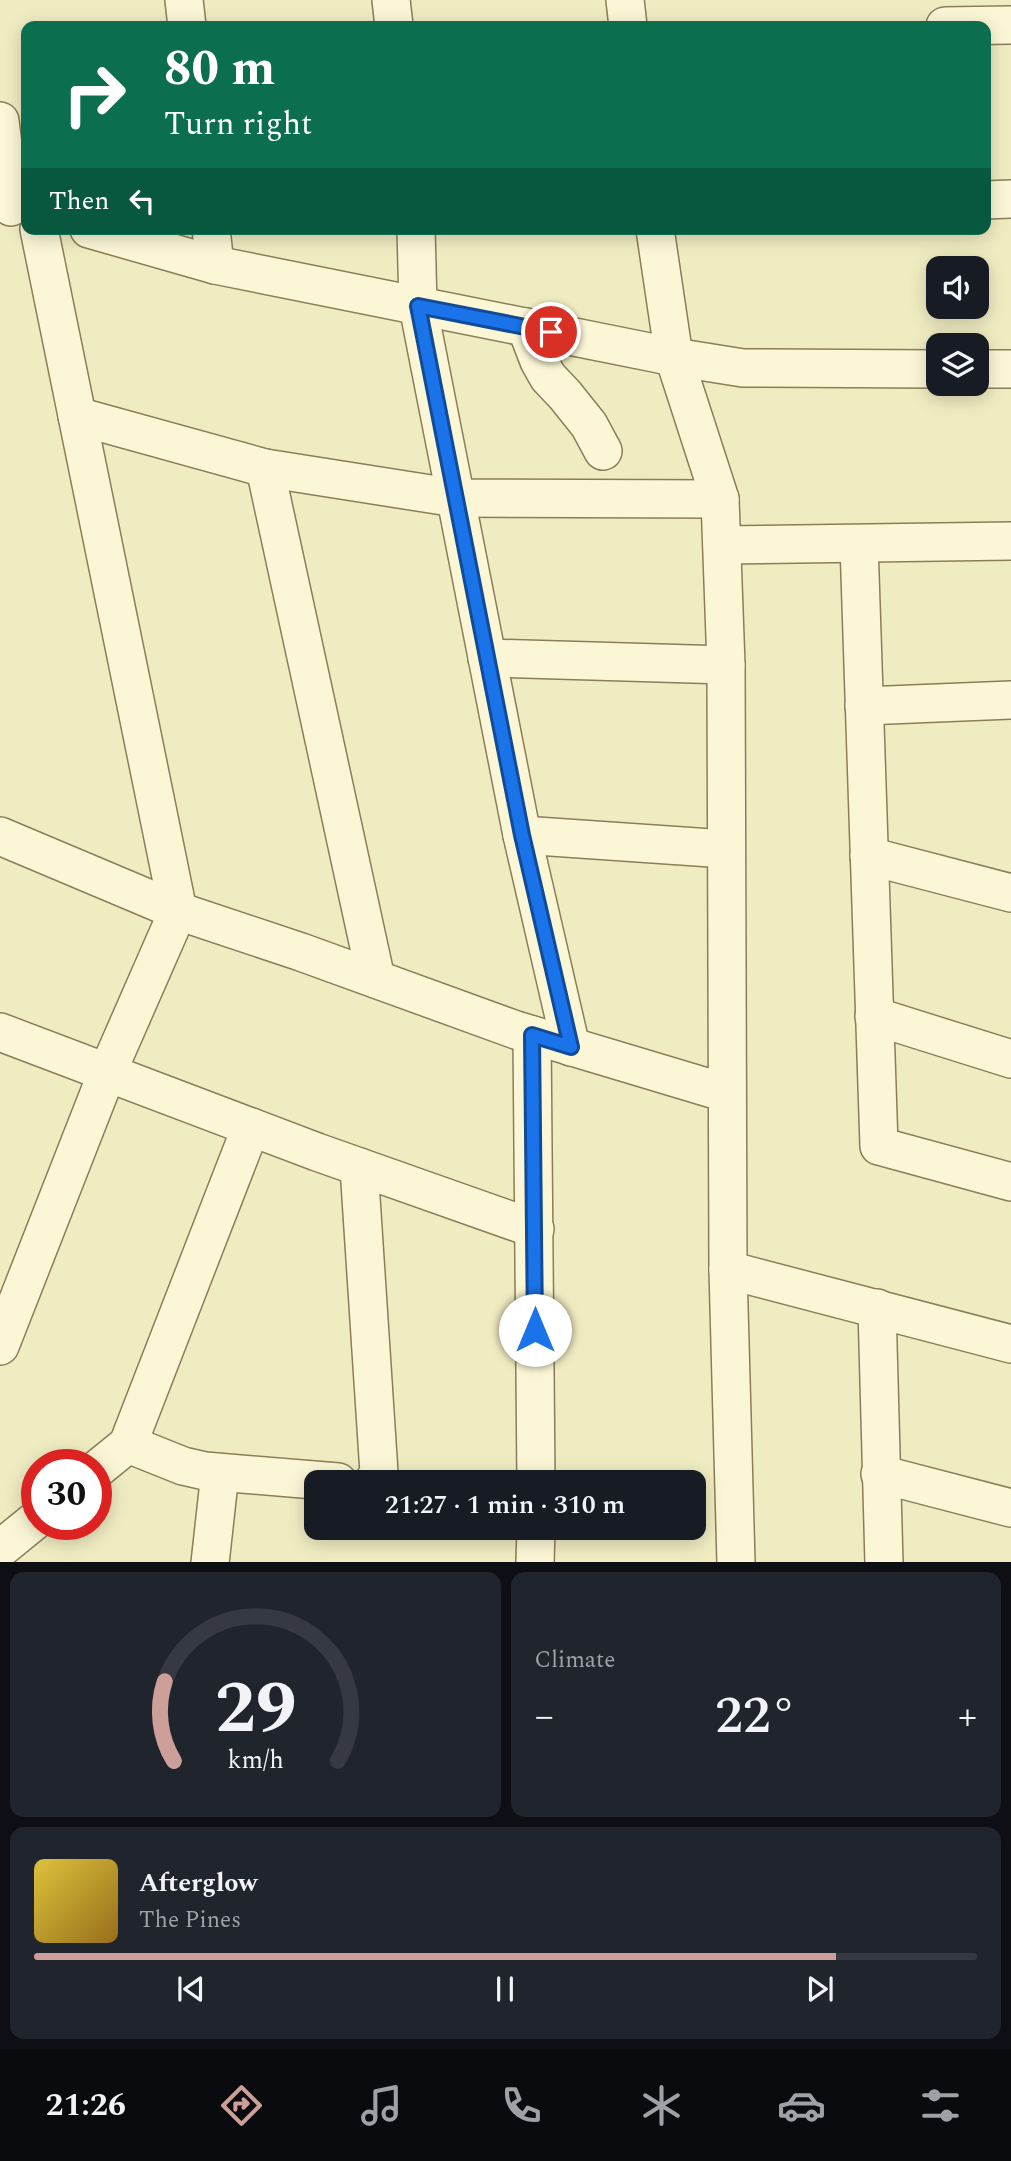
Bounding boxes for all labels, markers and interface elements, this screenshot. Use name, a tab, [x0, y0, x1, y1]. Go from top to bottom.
text: 80 m	[164, 32, 275, 107]
icon: right	[49, 49, 140, 140]
text: Turn right	[164, 100, 312, 149]
text: Then	[49, 181, 109, 221]
icon: left	[123, 182, 161, 220]
map controls	[926, 256, 989, 396]
button: sound	[926, 256, 989, 319]
pin	[521, 302, 581, 362]
icon: arrive	[532, 313, 570, 351]
button: layers	[926, 333, 989, 396]
position arrow	[498, 1293, 572, 1367]
speed limit sign: 30	[21, 1449, 112, 1540]
text: 21:27 · 1 min · 310 m	[385, 1485, 625, 1525]
text: Climate	[535, 1643, 615, 1678]
text: 29	[214, 1654, 296, 1765]
text: 22°	[715, 1677, 797, 1756]
text: −	[535, 1688, 554, 1746]
text: +	[958, 1688, 977, 1746]
text: km/h	[227, 1741, 283, 1779]
text: Afterglow	[139, 1863, 258, 1903]
text: The Pines	[139, 1903, 241, 1938]
icon: previous	[172, 1970, 210, 2008]
icon: pause	[486, 1970, 524, 2008]
icon: next	[801, 1970, 839, 2008]
text: 21:26	[45, 2081, 126, 2130]
icon: directions	[217, 2081, 266, 2130]
icon: music	[357, 2081, 406, 2130]
icon: phone	[497, 2081, 546, 2130]
icon: climate	[637, 2081, 686, 2130]
icon: car	[777, 2081, 826, 2130]
icon: filters	[916, 2081, 965, 2130]

